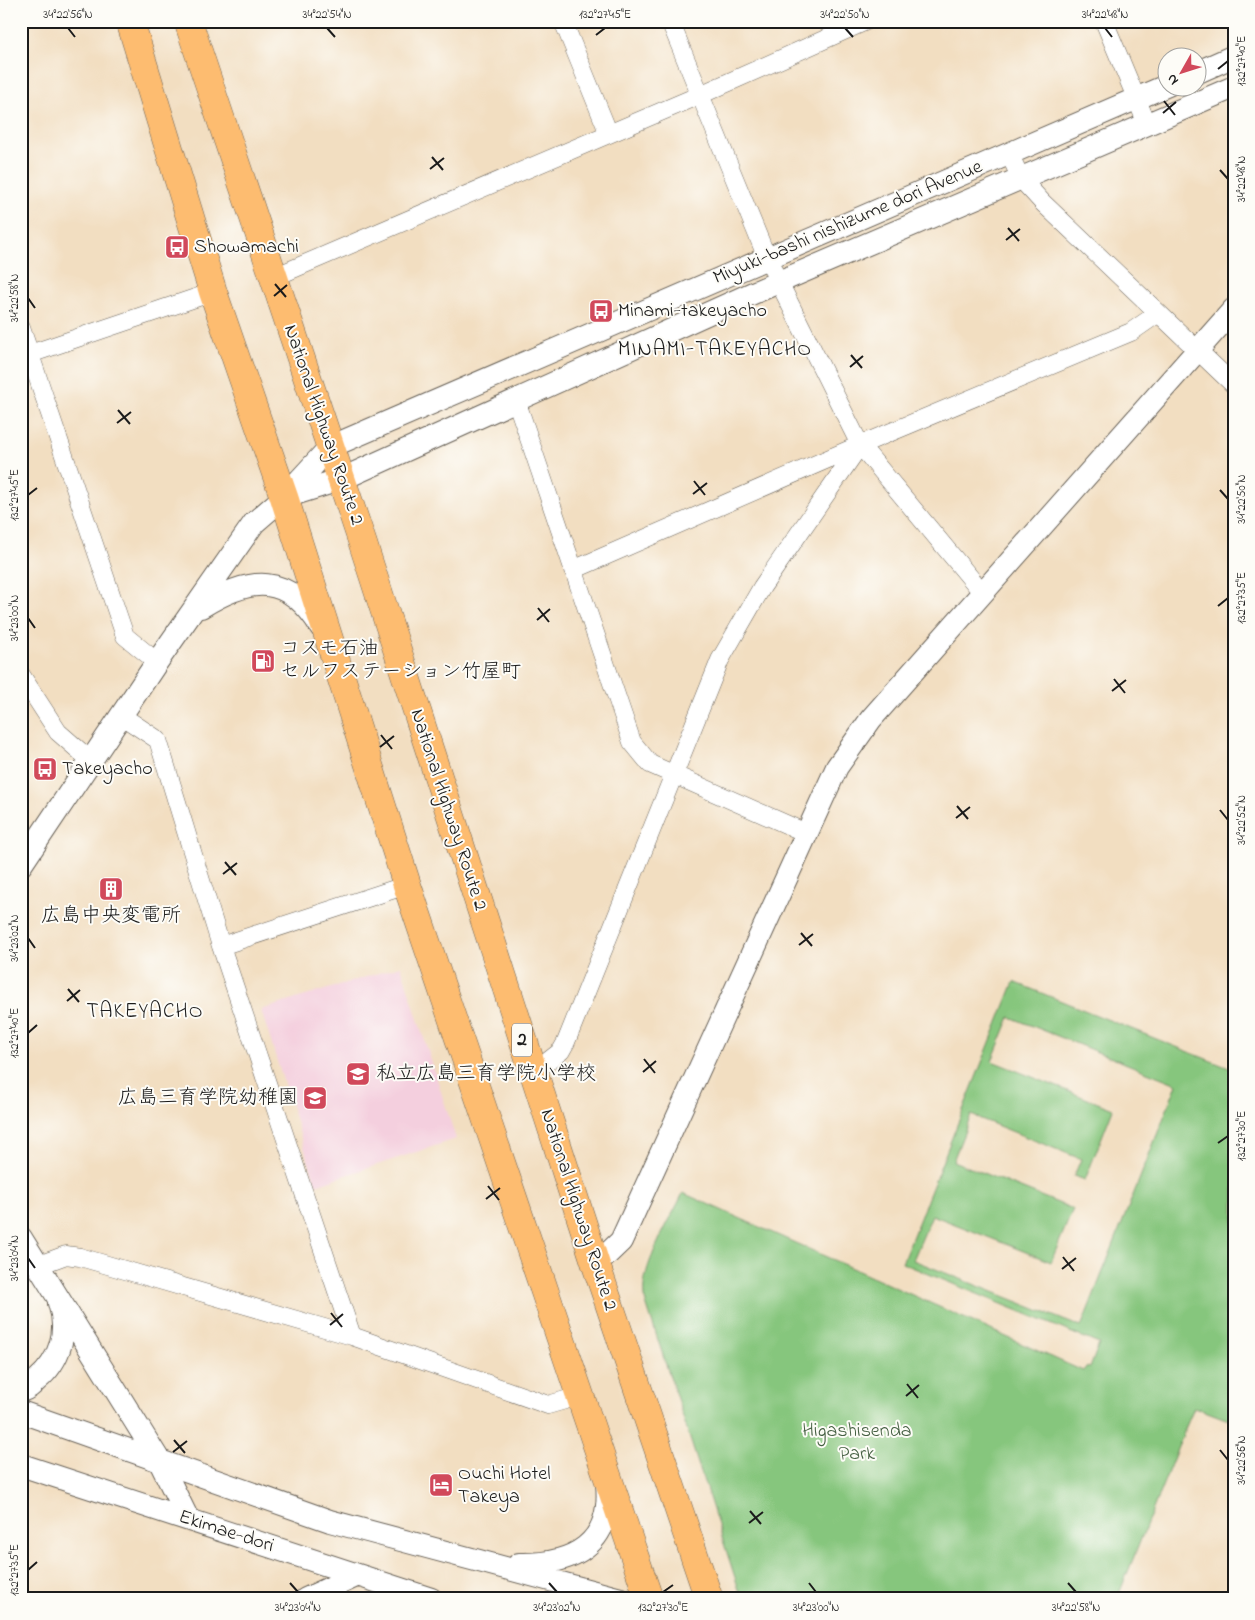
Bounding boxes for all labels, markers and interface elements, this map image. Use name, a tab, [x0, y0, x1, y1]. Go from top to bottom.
text: 34°22'56"N	[43, 6, 93, 24]
text: 34°22'54"N	[302, 6, 352, 24]
text: 132°27'45"E	[579, 6, 631, 24]
text: 34°22'50"N	[820, 6, 870, 24]
text: 34°22'48"N	[1082, 6, 1128, 24]
text: 132°27'40"E	[1233, 36, 1251, 86]
north arrow	[1158, 48, 1208, 98]
text: N	[1162, 69, 1184, 90]
street label: Miyuki-bashi nishizume dori Avenue	[709, 153, 987, 293]
text: 34°22'48"N	[1233, 156, 1251, 202]
place label: Showamachi	[194, 233, 299, 262]
bus stop icon: Showamachi	[164, 234, 190, 260]
text: 34°22'58"N	[6, 274, 24, 322]
place label: Minami-takeyacho	[618, 297, 767, 326]
bus stop icon: Minami-takeyacho	[588, 298, 614, 324]
street label: National Highway Route 2	[274, 321, 371, 530]
district label: MINAMI-TAKEYACHO	[618, 335, 812, 365]
text: 132°27'45"E	[6, 469, 24, 521]
text: 34°22'50"N	[1233, 474, 1251, 524]
text: 132°27'35"E	[1233, 572, 1251, 624]
text: 34°23'00"N	[6, 595, 24, 641]
place label: コスモ石油 セルフステーション竹屋町	[280, 635, 521, 687]
fuel station icon: コスモ石油 セルフステーション竹屋町	[250, 648, 276, 674]
street label: National Highway Route 2	[401, 705, 494, 915]
place label: Takeyacho	[62, 755, 153, 784]
bus stop icon: Takeyacho	[32, 756, 58, 782]
text: 34°22'52"N	[1233, 795, 1251, 845]
building icon: 広島中央変電所	[98, 876, 124, 902]
place label: 広島中央変電所	[41, 902, 181, 931]
text: 34°23'02"N	[6, 914, 24, 962]
district label: TAKEYACHO	[87, 997, 203, 1027]
text: 132°27'40"E	[6, 1008, 24, 1058]
road number: 2	[512, 1024, 532, 1056]
place label: 私立広島三育学院小学校	[376, 1060, 596, 1089]
school or university icon: 私立広島三育学院小学校	[345, 1061, 371, 1087]
place label: 広島三育学院幼稚園	[118, 1084, 298, 1113]
school or university icon: 広島三育学院幼稚園	[302, 1085, 328, 1111]
street label: National Highway Route 2	[531, 1105, 624, 1315]
text: 132°27'30"E	[1233, 1111, 1251, 1161]
text: 34°23'04"N	[6, 1235, 24, 1281]
park label: Higashisenda Park	[802, 1417, 912, 1469]
text: 34°22'56"N	[1233, 1435, 1251, 1485]
place label: Ouchi Hotel Takeya	[458, 1460, 551, 1512]
hotel icon: Ouchi Hotel Takeya	[428, 1472, 454, 1498]
street label: Ekimae-dori	[175, 1503, 277, 1561]
text: 132°27'35"E	[6, 1544, 24, 1596]
text: 34°23'04"N	[275, 1599, 321, 1617]
text: 34°23'02"N	[533, 1599, 581, 1617]
text: 132°27'30"E	[638, 1599, 688, 1617]
text: 34°23'00"N	[793, 1599, 839, 1617]
text: 34°22'58"N	[1052, 1599, 1100, 1617]

